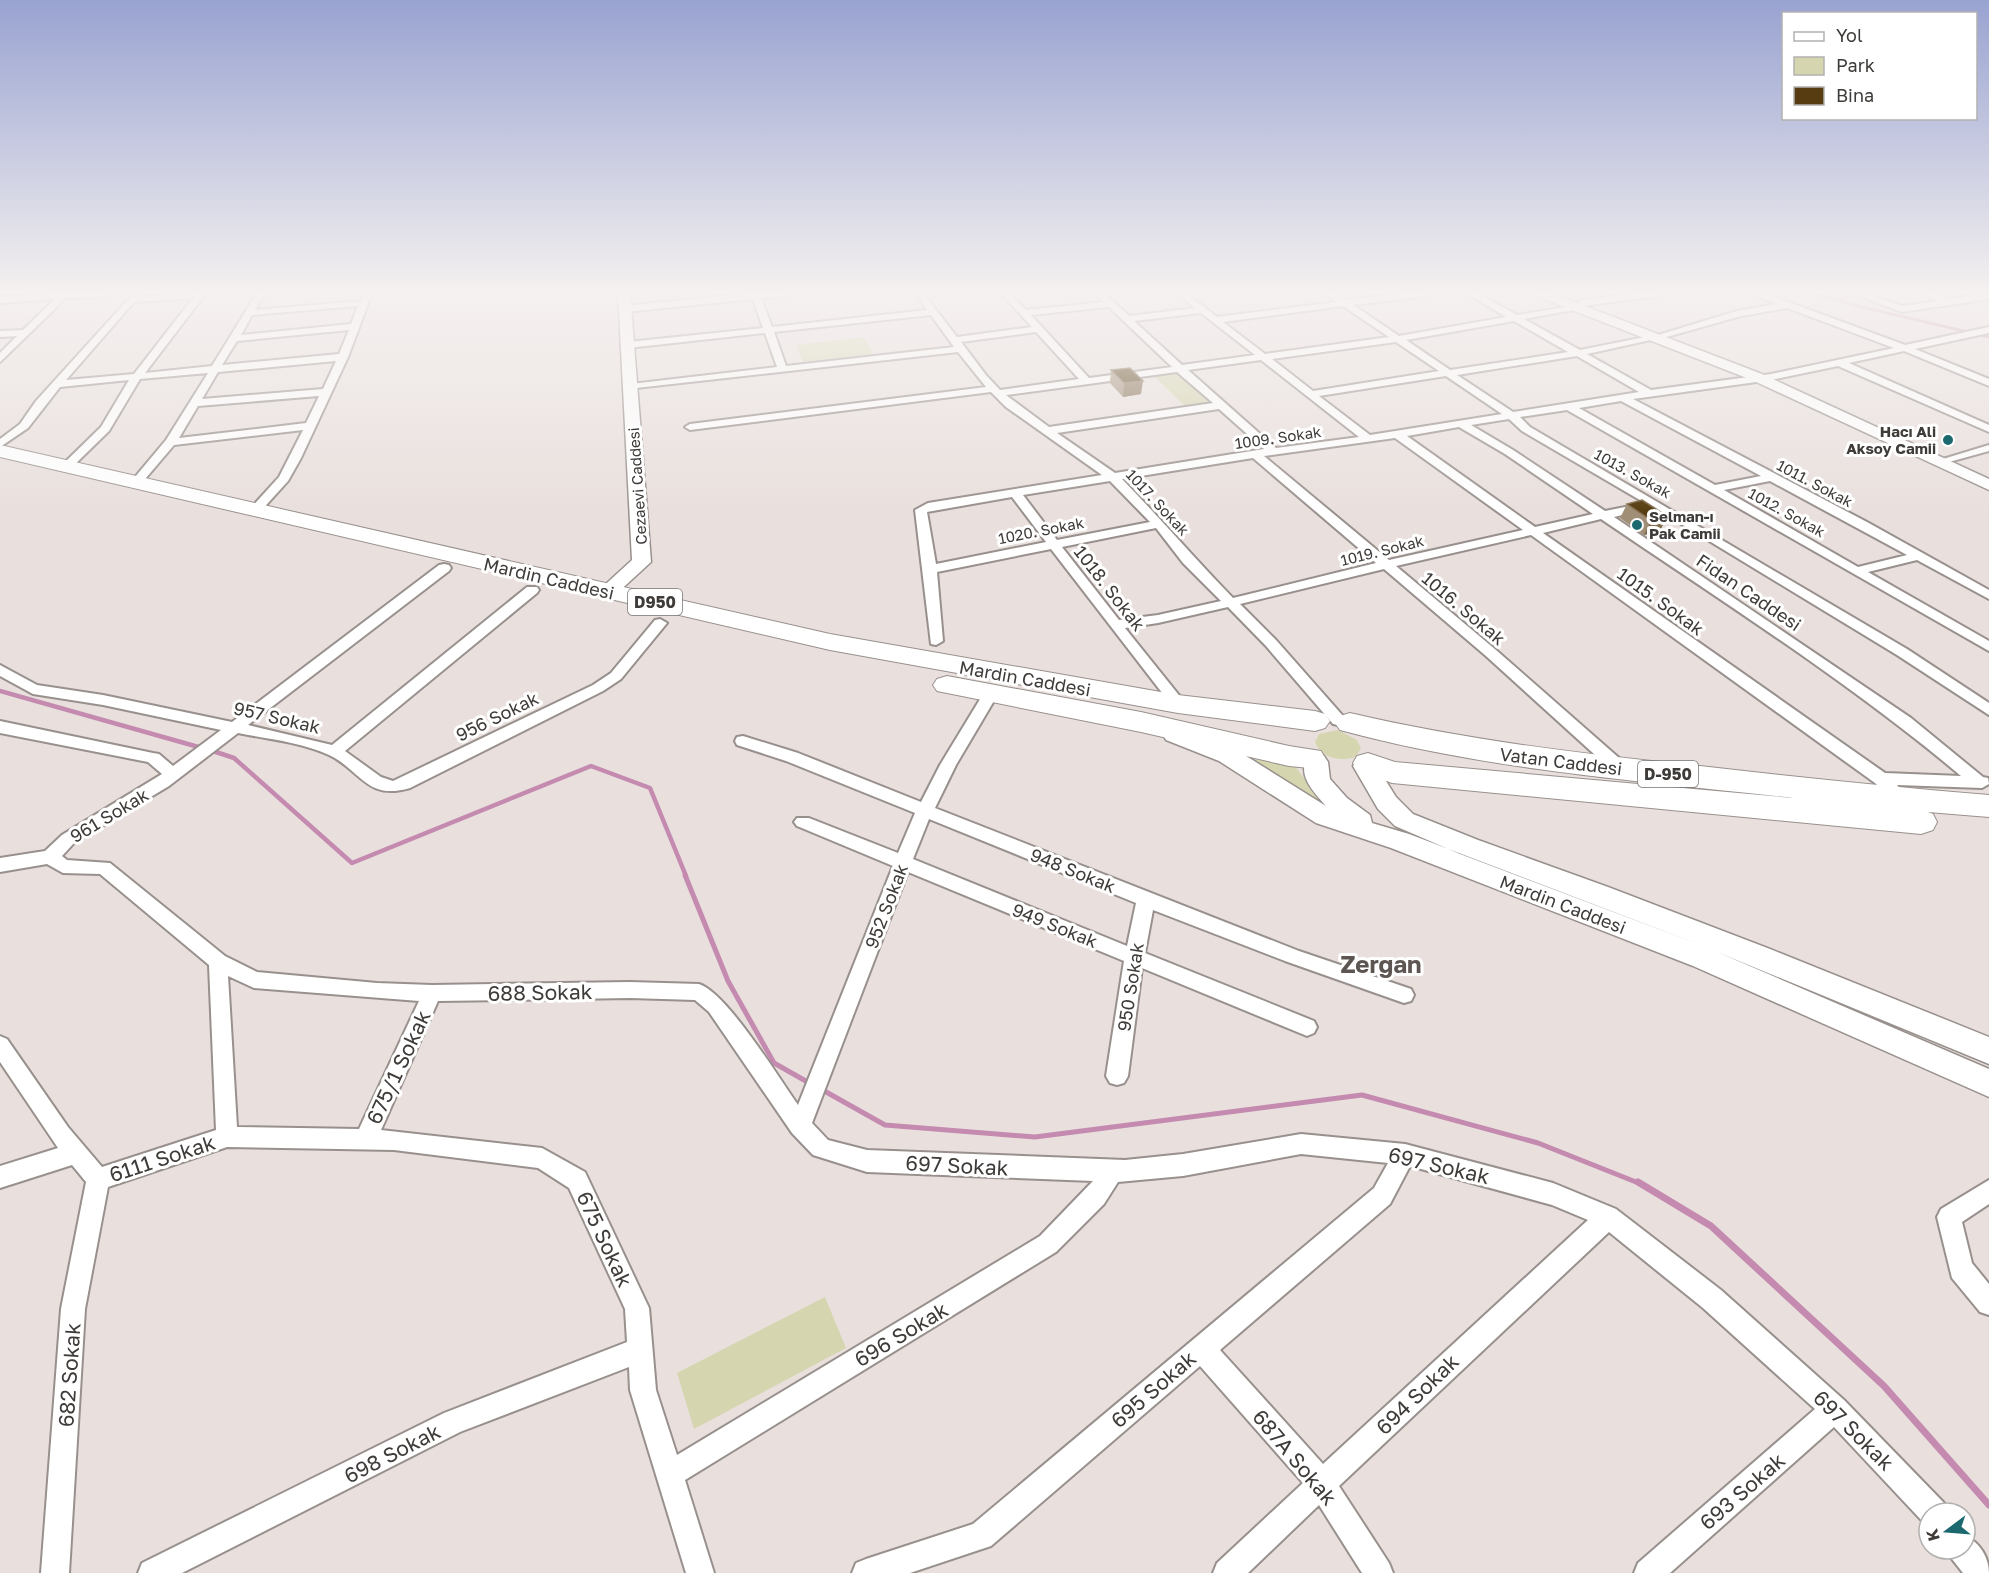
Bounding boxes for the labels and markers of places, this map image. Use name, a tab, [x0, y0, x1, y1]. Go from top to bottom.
place label: Hacı Ali Aksoy Camii	[1846, 422, 1936, 457]
marker: Hacı Ali Aksoy Camii	[1941, 433, 1955, 447]
place label: Selman-ı Pak Camii	[1649, 507, 1721, 542]
marker: Selman-ı Pak Camii	[1630, 518, 1644, 532]

